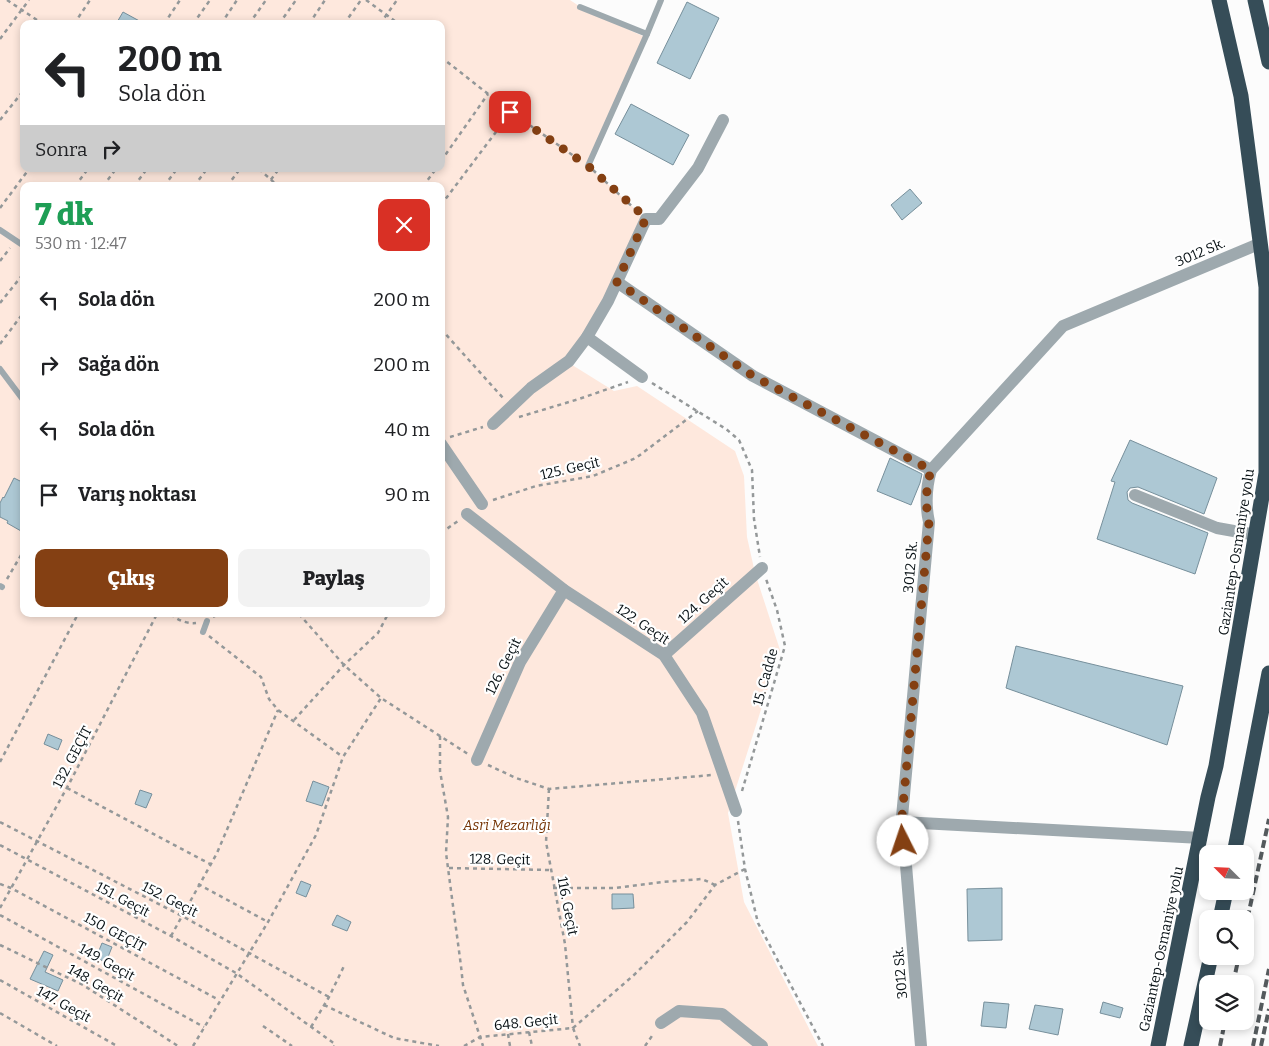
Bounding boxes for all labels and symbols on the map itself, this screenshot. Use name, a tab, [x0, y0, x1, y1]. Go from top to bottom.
pin	[489, 91, 531, 133]
street label: 3012 Sk.	[1173, 234, 1228, 271]
street label: 125. Geçit	[539, 453, 601, 484]
street label: Gaziantep-Osmaniye yolu	[1215, 467, 1258, 637]
street label: 3012 Sk.	[900, 540, 921, 594]
street label: 124. Geçit	[675, 574, 732, 627]
street label: 122. Geçit	[613, 600, 673, 648]
street label: 126. Geçit	[482, 635, 525, 697]
street label: 15. Cadde	[749, 646, 782, 708]
street label: 132. GEÇİT	[49, 723, 96, 791]
position arrow	[876, 814, 928, 866]
park label: Asri Mezarlığı	[462, 817, 551, 834]
north arrow	[1199, 845, 1254, 900]
street label: 128. Geçit	[469, 850, 531, 869]
street label: Gaziantep-Osmaniye yolu	[1136, 865, 1187, 1033]
street label: 116. Geçit	[553, 875, 582, 937]
street label: 151. Geçit	[93, 878, 153, 921]
street label: 152. Geçit	[139, 878, 201, 921]
street label: 150. GEÇİT	[81, 909, 149, 956]
street label: 149. Geçit	[76, 940, 138, 985]
street label: 3012 Sk.	[890, 946, 911, 1000]
street label: 148. Geçit	[65, 961, 127, 1006]
street label: 147. Geçit	[34, 983, 94, 1026]
street label: 648. Geçit	[493, 1011, 559, 1034]

